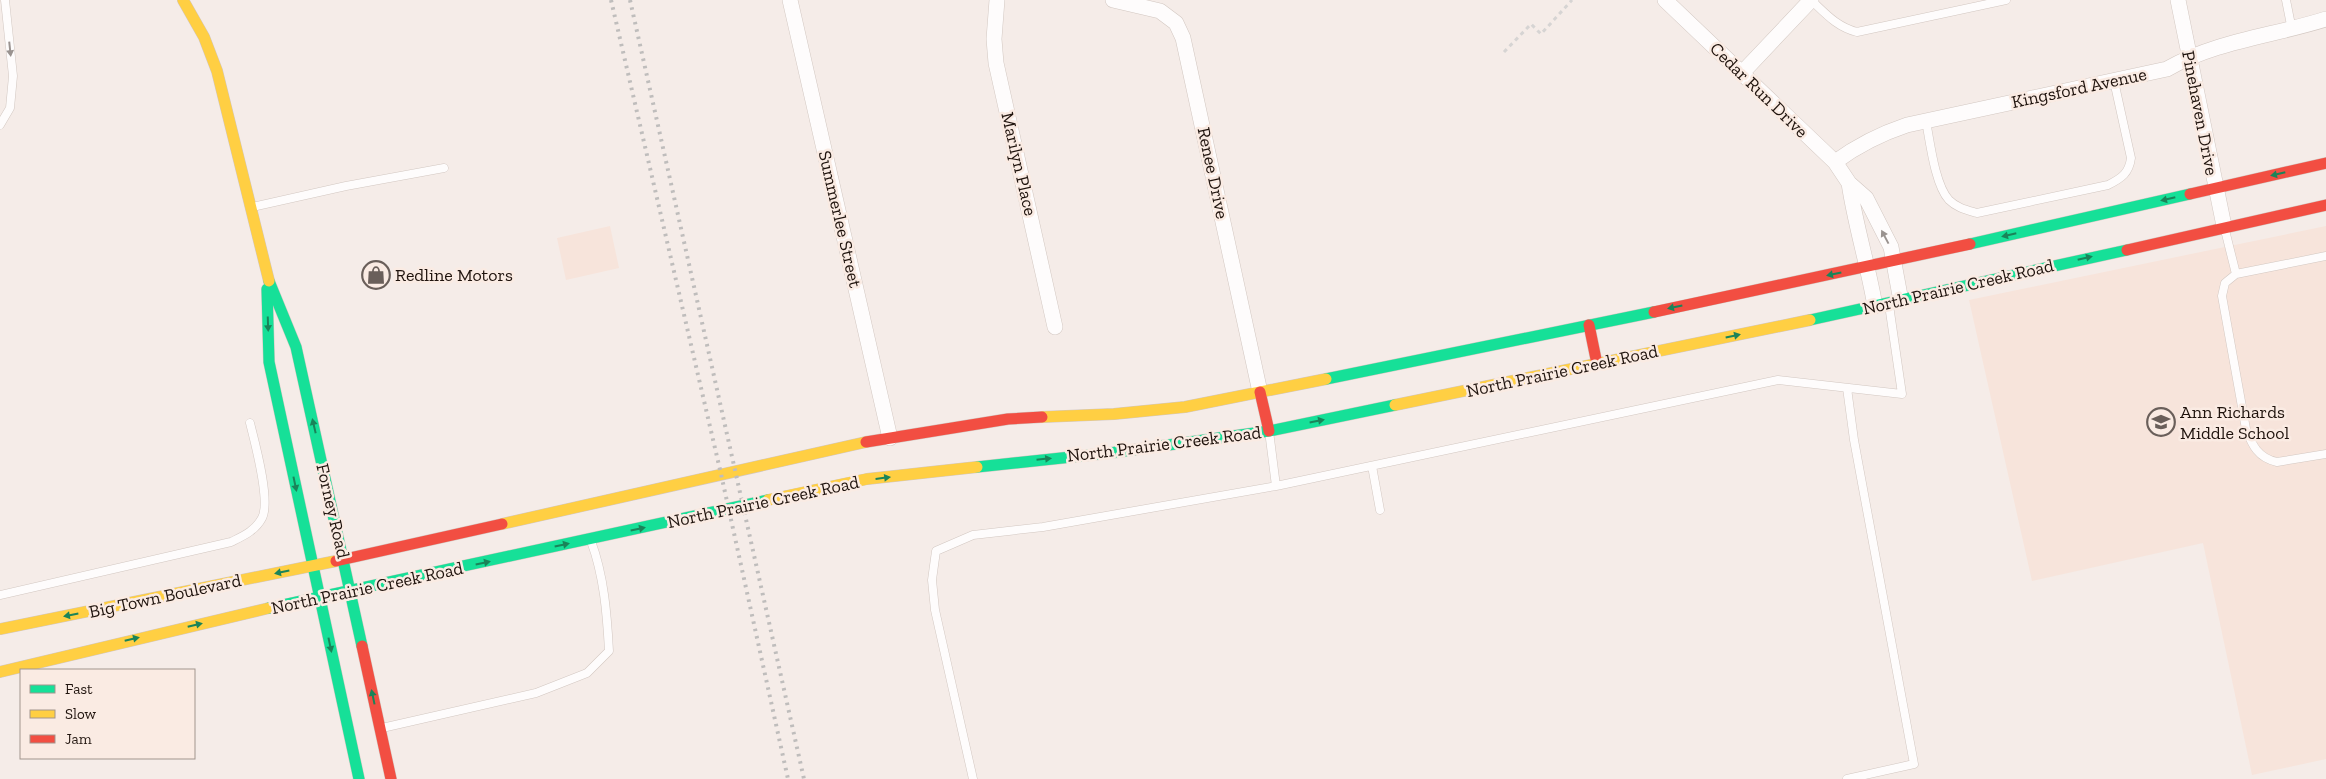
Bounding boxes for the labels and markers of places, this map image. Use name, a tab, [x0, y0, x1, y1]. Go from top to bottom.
shop icon: Redline Motors	[361, 260, 391, 290]
place label: Redline Motors	[395, 264, 513, 286]
place label: Ann Richards Middle School	[2180, 401, 2289, 444]
school or university icon: Ann Richards Middle School	[2146, 407, 2176, 437]

